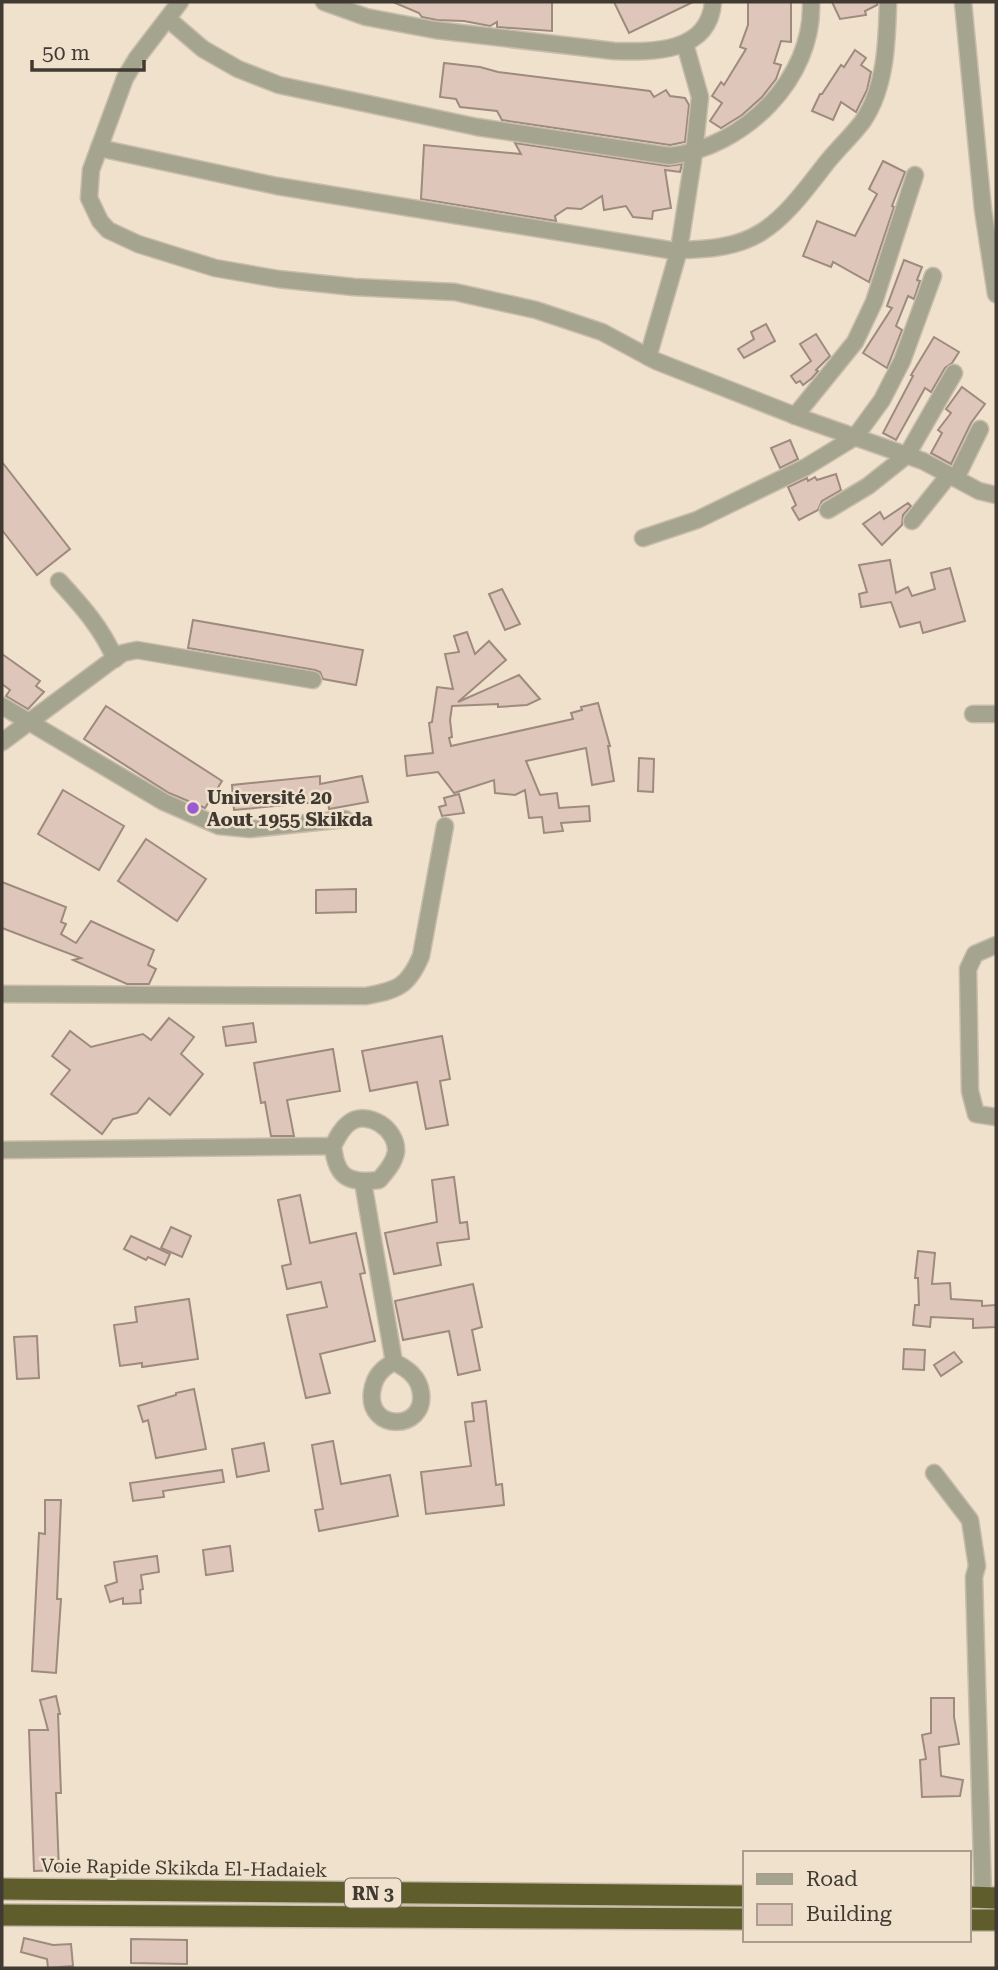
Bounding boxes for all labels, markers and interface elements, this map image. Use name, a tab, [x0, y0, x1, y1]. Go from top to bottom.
scale bar	[32, 28, 144, 72]
text: 50 m	[42, 41, 90, 65]
place label: Université 20 Aout 1955 Skikda	[207, 786, 373, 831]
marker: Université 20 Aout 1955 Skikda	[185, 800, 201, 816]
legend	[743, 1851, 970, 1942]
street label: Voie Rapide Skikda El-Hadaiek	[41, 1854, 327, 1882]
text: Road	[806, 1867, 858, 1891]
road number: RN 3	[345, 1879, 401, 1908]
text: Building	[806, 1902, 892, 1926]

